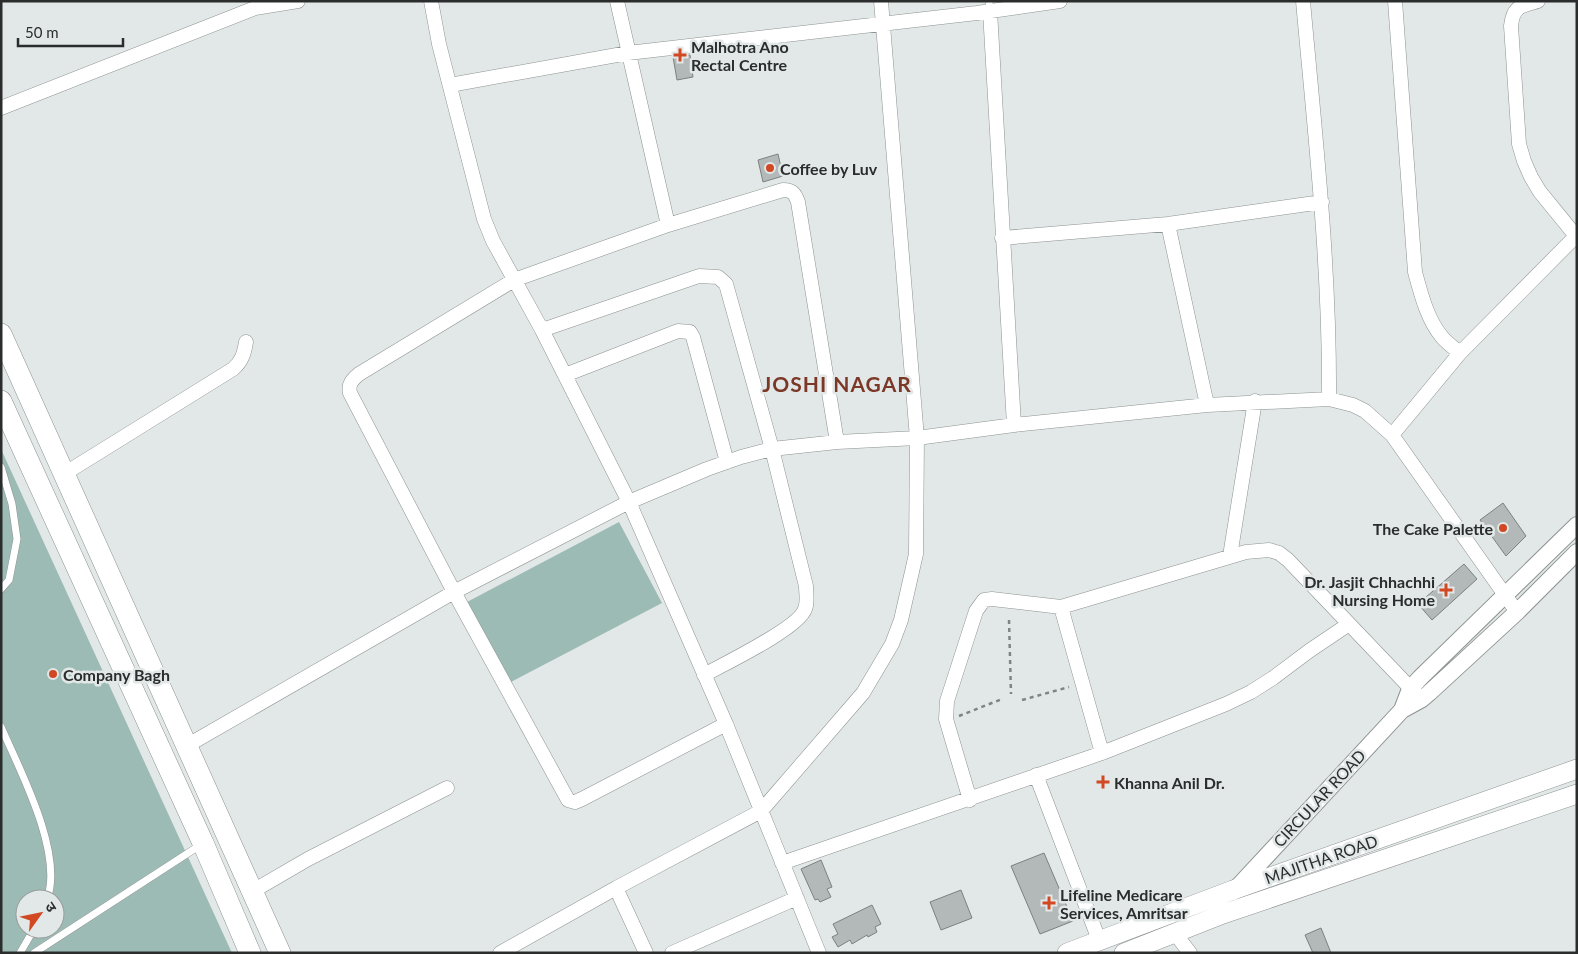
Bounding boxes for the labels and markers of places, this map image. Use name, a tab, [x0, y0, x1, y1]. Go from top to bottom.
place label: Malhotra Ano Rectal Centre	[691, 37, 789, 74]
marker: Malhotra Ano Rectal Centre	[673, 48, 687, 62]
place label: Coffee by Luv	[780, 159, 878, 178]
marker: Coffee by Luv	[764, 162, 776, 174]
place label: The Cake Palette	[1373, 519, 1493, 538]
marker: The Cake Palette	[1497, 522, 1509, 534]
place label: Dr. Jasjit Chhachhi Nursing Home	[1304, 572, 1435, 609]
marker: Dr. Jasjit Chhachhi Nursing Home	[1439, 583, 1453, 597]
place label: Company Bagh	[63, 665, 170, 684]
marker: Company Bagh	[47, 668, 59, 680]
place label: Khanna Anil Dr.	[1114, 773, 1225, 792]
marker: Khanna Anil Dr.	[1096, 775, 1110, 789]
place label: Lifeline Medicare Services, Amritsar	[1060, 885, 1188, 922]
marker: Lifeline Medicare Services, Amritsar	[1042, 896, 1056, 910]

